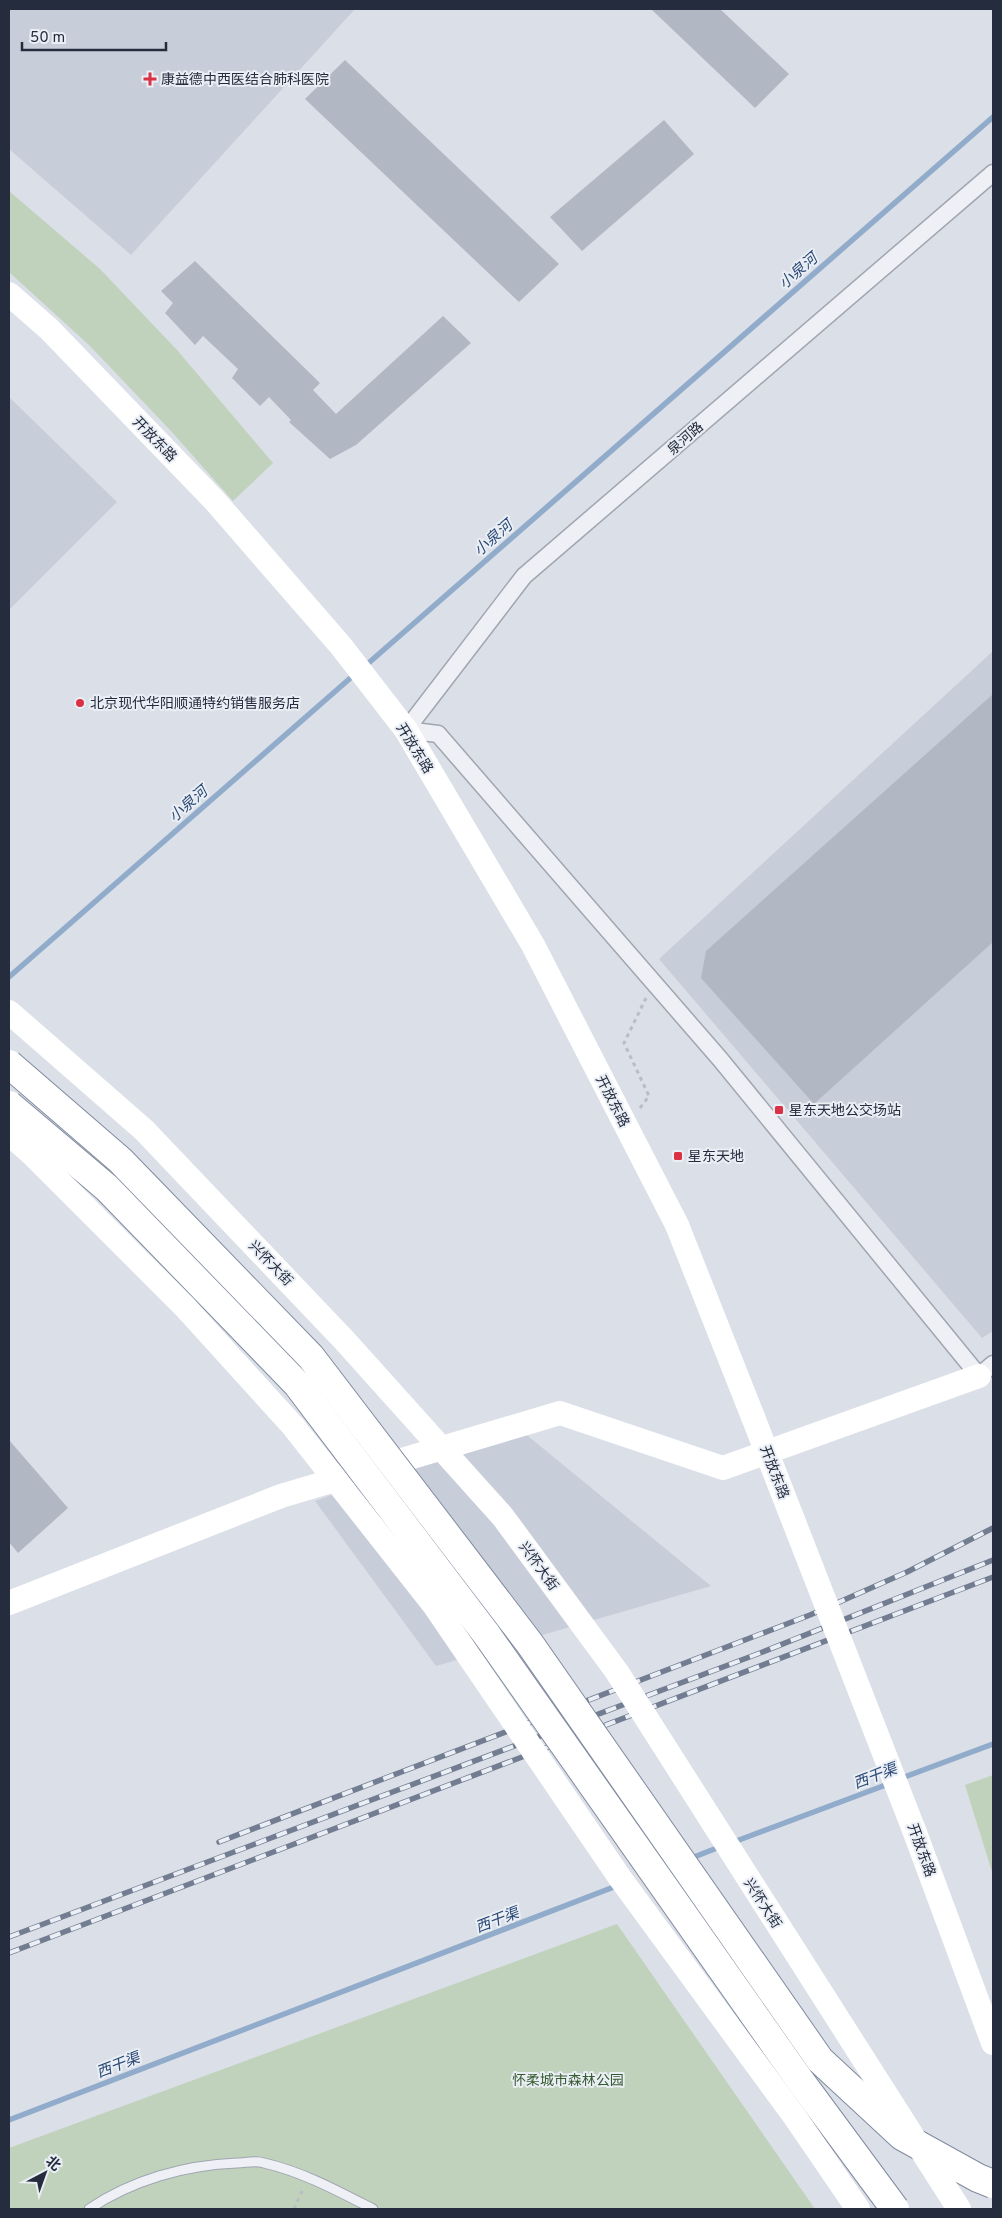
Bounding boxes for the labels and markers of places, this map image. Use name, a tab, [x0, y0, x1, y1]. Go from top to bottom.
place label: 康益德中西医结合肺科医院	[161, 71, 329, 89]
marker: 康益德中西医结合肺科医院	[143, 72, 157, 86]
place label: 北京现代华阳顺通特约销售服务店	[90, 695, 300, 713]
marker: 北京现代华阳顺通特约销售服务店	[74, 697, 86, 709]
place label: 星东天地公交场站	[789, 1102, 901, 1120]
marker: 星东天地公交场站	[773, 1104, 785, 1116]
place label: 星东天地	[688, 1149, 744, 1166]
marker: 星东天地	[672, 1150, 684, 1162]

